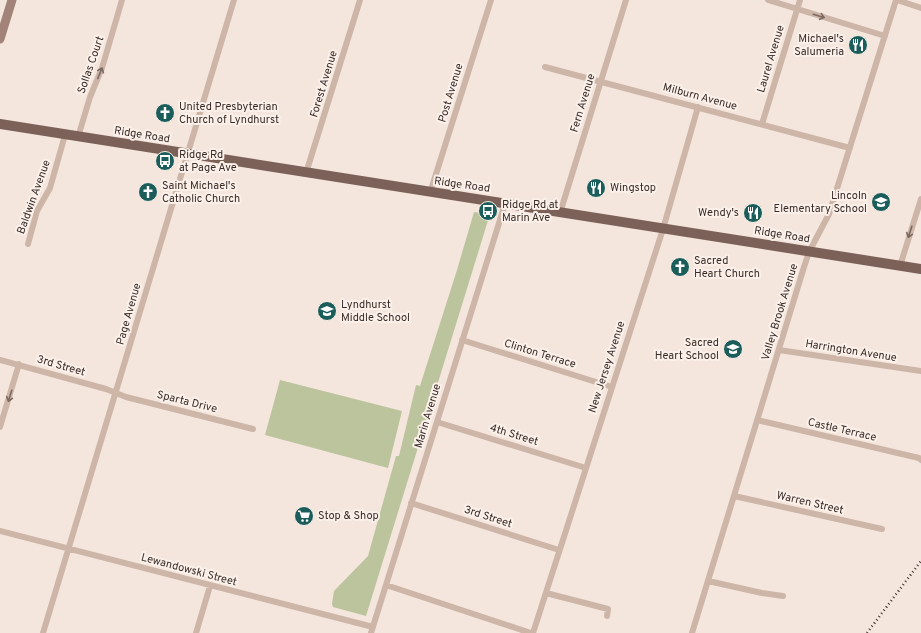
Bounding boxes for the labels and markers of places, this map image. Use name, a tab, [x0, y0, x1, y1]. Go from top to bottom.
place label: Michael's Salumeria	[794, 32, 844, 59]
restaurant icon: Michael's Salumeria	[847, 34, 869, 56]
place label: United Presbyterian Church of Lyndhurst	[179, 100, 279, 127]
church icon: United Presbyterian Church of Lyndhurst	[154, 102, 176, 124]
place label: Ridge Rd at Page Ave	[179, 148, 237, 175]
bus stop icon: Ridge Rd at Page Ave	[154, 150, 176, 172]
restaurant icon: Wingstop	[585, 177, 607, 199]
place label: Saint Michael's Catholic Church	[162, 179, 240, 206]
church icon: Saint Michael's Catholic Church	[137, 181, 159, 203]
place label: Wingstop	[610, 181, 656, 195]
place label: Lincoln Elementary School	[774, 189, 867, 216]
school or university icon: Lincoln Elementary School	[870, 191, 892, 213]
place label: Ridge Rd at Marin Ave	[502, 198, 559, 225]
bus stop icon: Ridge Rd at Marin Ave	[477, 200, 499, 222]
restaurant icon: Wendy's	[742, 202, 764, 224]
place label: Wendy's	[698, 206, 739, 220]
place label: Sacred Heart Church	[694, 254, 760, 281]
church icon: Sacred Heart Church	[669, 256, 691, 278]
place label: Lyndhurst Middle School	[341, 298, 410, 325]
school or university icon: Lyndhurst Middle School	[316, 300, 338, 322]
place label: Sacred Heart School	[655, 336, 719, 363]
school or university icon: Sacred Heart School	[722, 338, 744, 360]
supermarket icon: Stop & Shop	[293, 505, 315, 527]
place label: Stop & Shop	[318, 509, 379, 523]

